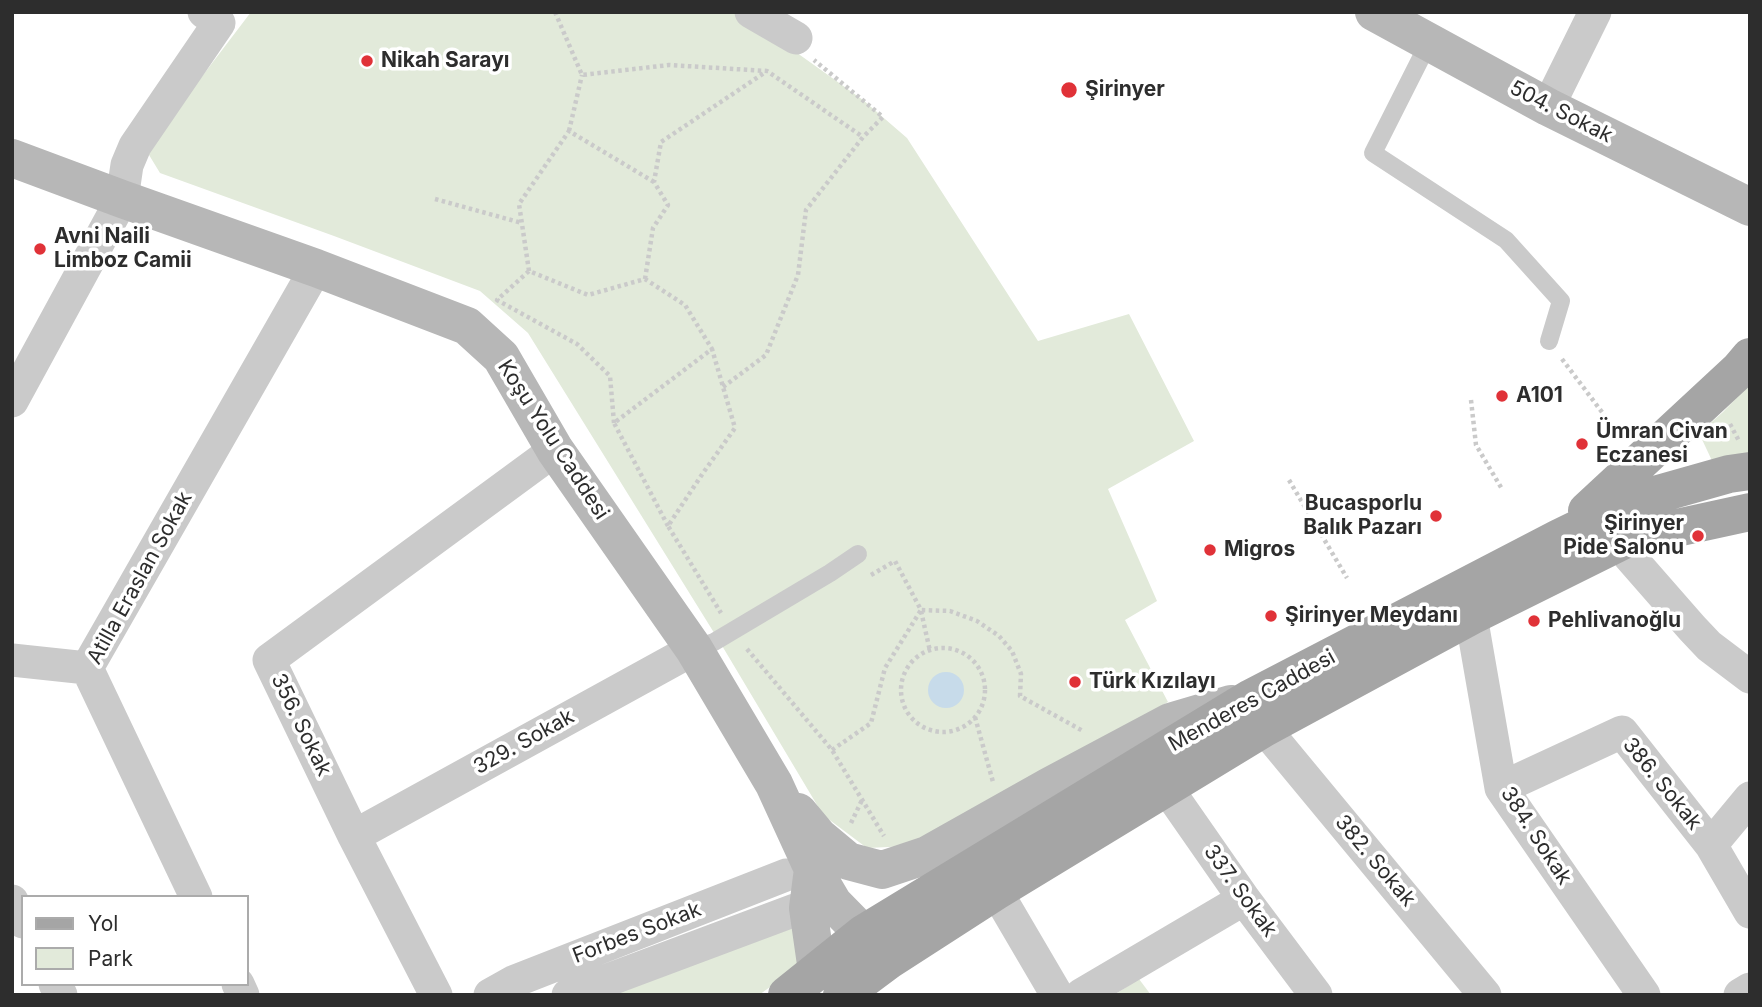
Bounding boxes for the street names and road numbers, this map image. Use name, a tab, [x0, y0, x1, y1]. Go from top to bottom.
street label: 504. Sokak	[1506, 75, 1616, 149]
street label: Koşu Yolu Caddesi	[492, 355, 614, 525]
street label: Atilla Eraslan Sokak	[82, 487, 198, 669]
street label: Menderes Caddesi	[1164, 645, 1340, 757]
street label: 356. Sokak	[265, 670, 337, 780]
street label: 329. Sokak	[469, 704, 579, 780]
street label: 386. Sokak	[1617, 733, 1707, 835]
street label: 384. Sokak	[1495, 782, 1577, 890]
street label: 382. Sokak	[1329, 810, 1421, 912]
street label: 337. Sokak	[1198, 840, 1282, 942]
street label: Forbes Sokak	[569, 897, 705, 969]

